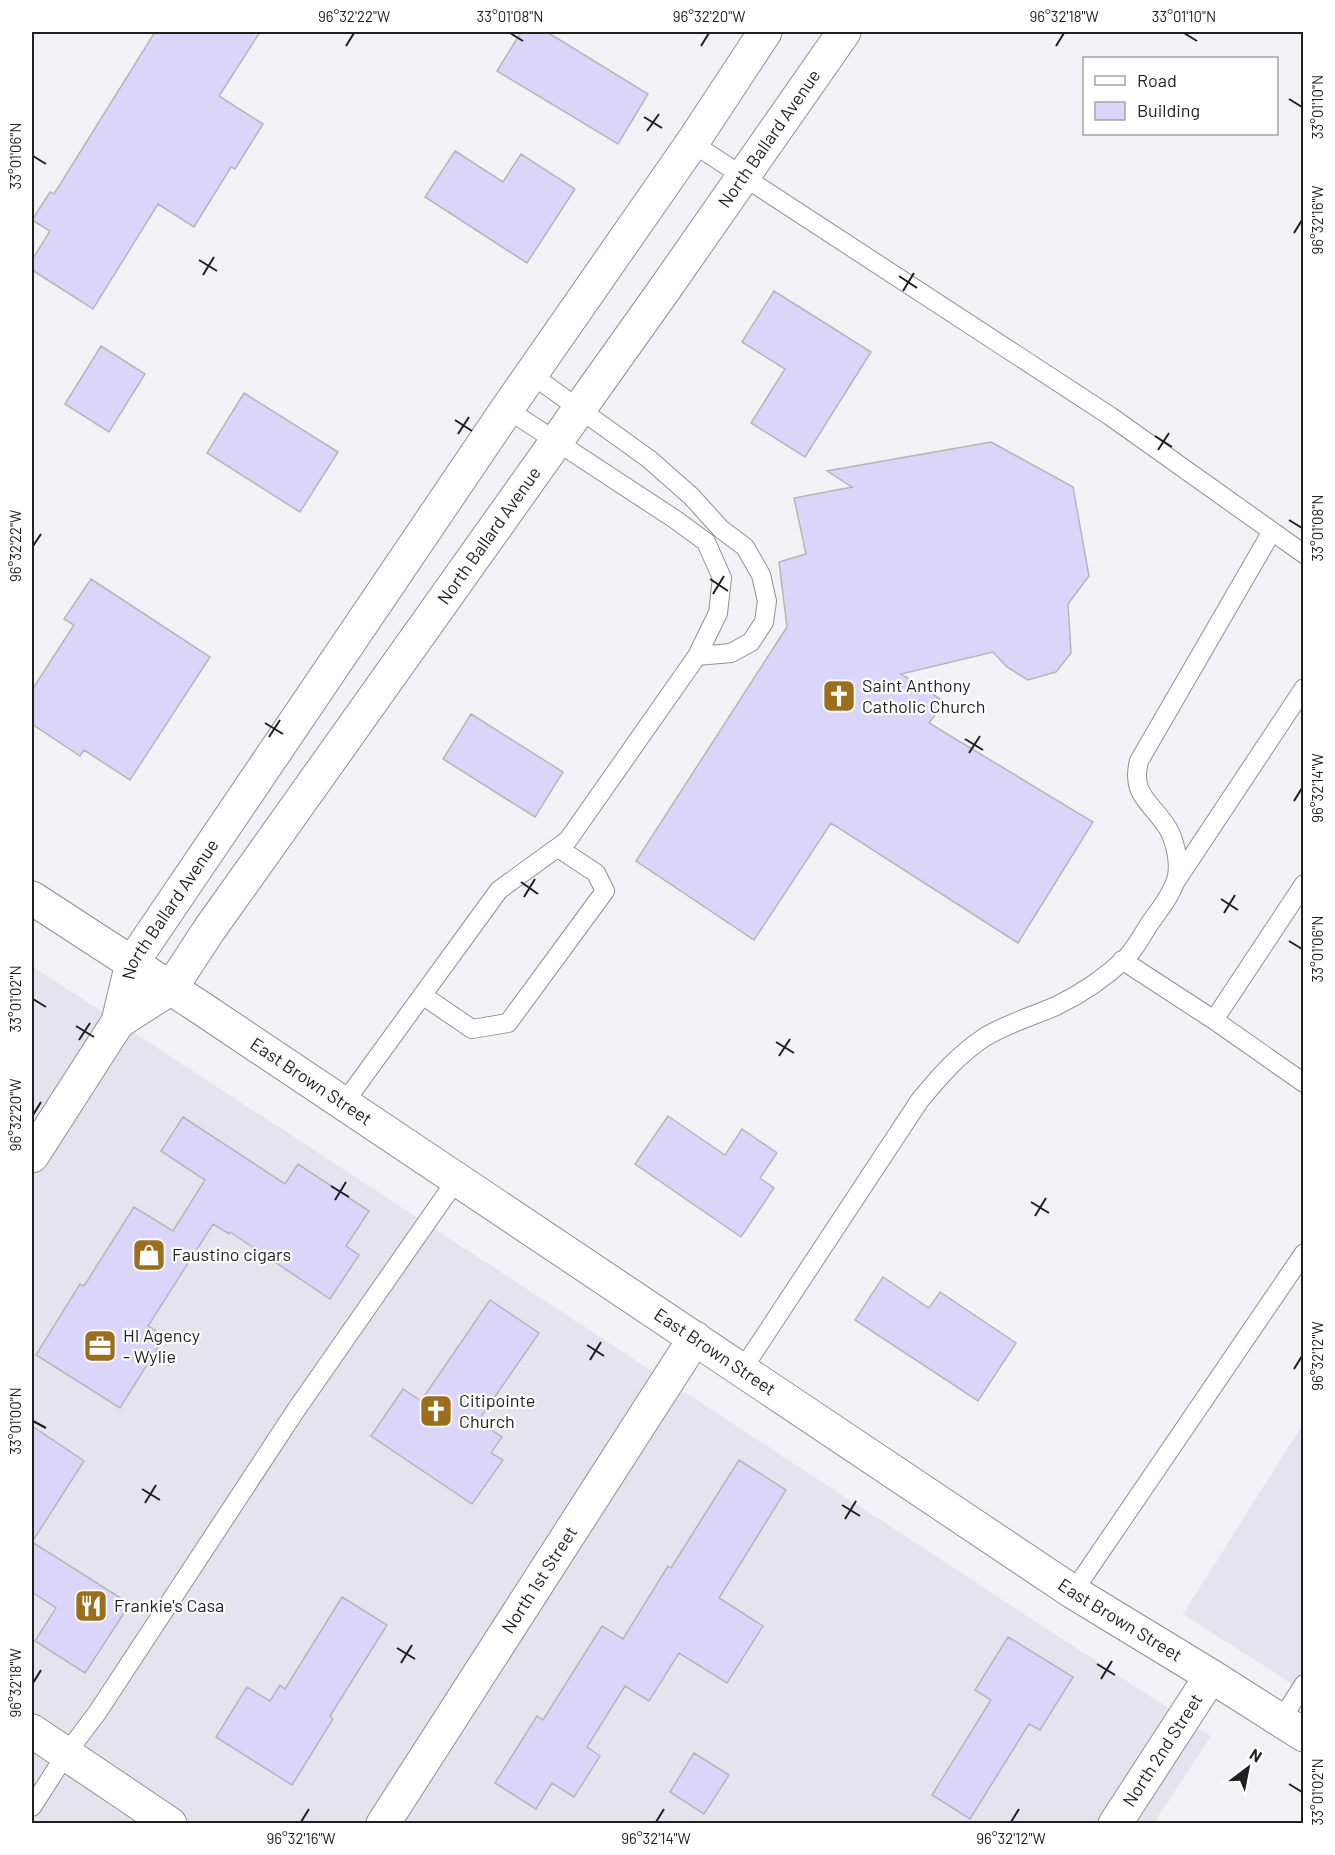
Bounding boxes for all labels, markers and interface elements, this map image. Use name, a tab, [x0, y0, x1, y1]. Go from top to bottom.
text: 96°32'22"W	[318, 7, 390, 25]
text: 33°01'08"N	[477, 7, 543, 25]
text: 96°32'20"W	[673, 7, 745, 25]
text: 96°32'18"W	[1029, 7, 1099, 25]
text: 33°01'10"N	[1152, 7, 1216, 25]
legend	[1083, 57, 1278, 135]
street label: North Ballard Avenue	[713, 65, 825, 212]
text: Road	[1137, 69, 1177, 91]
text: 33°01'10"N	[1308, 75, 1326, 139]
text: Building	[1137, 99, 1200, 121]
text: 33°01'06"N	[6, 123, 24, 189]
text: 96°32'16"W	[1308, 185, 1326, 255]
street label: North Ballard Avenue	[432, 462, 545, 608]
text: 33°01'08"N	[1308, 495, 1326, 561]
text: 96°32'22"W	[6, 510, 24, 582]
place label: Saint Anthony Catholic Church	[862, 674, 985, 717]
church icon: Saint Anthony Catholic Church	[821, 678, 857, 714]
text: 96°32'14"W	[1308, 753, 1326, 823]
street label: North Ballard Avenue	[116, 835, 223, 982]
text: 33°01'06"N	[1308, 916, 1326, 982]
text: 33°01'02"N	[6, 965, 24, 1033]
street label: East Brown Street	[247, 1032, 376, 1129]
text: 96°32'20"W	[6, 1079, 24, 1151]
shop icon: Faustino cigars	[131, 1237, 167, 1273]
place label: Faustino cigars	[172, 1243, 291, 1265]
street label: East Brown Street	[650, 1303, 780, 1400]
text: 96°32'12"W	[1308, 1321, 1326, 1391]
place label: HI Agency - Wylie	[123, 1324, 200, 1367]
office icon: HI Agency - Wylie	[82, 1328, 118, 1364]
text: 33°01'00"N	[6, 1387, 24, 1455]
place label: Citipointe Church	[459, 1389, 535, 1432]
church icon: Citipointe Church	[418, 1393, 454, 1429]
street label: North 1st Street	[496, 1522, 581, 1637]
street label: East Brown Street	[1054, 1573, 1187, 1666]
restaurant icon: Frankie's Casa	[73, 1588, 109, 1624]
place label: Frankie's Casa	[114, 1594, 224, 1616]
text: 96°32'18"W	[6, 1648, 24, 1718]
street label: North 2nd Street	[1117, 1689, 1207, 1810]
north arrow	[1218, 1738, 1278, 1798]
text: N	[1247, 1744, 1266, 1766]
text: 33°01'02"N	[1308, 1758, 1326, 1826]
text: 96°32'16"W	[266, 1829, 336, 1847]
text: 96°32'14"W	[621, 1829, 691, 1847]
text: 96°32'12"W	[976, 1829, 1046, 1847]

